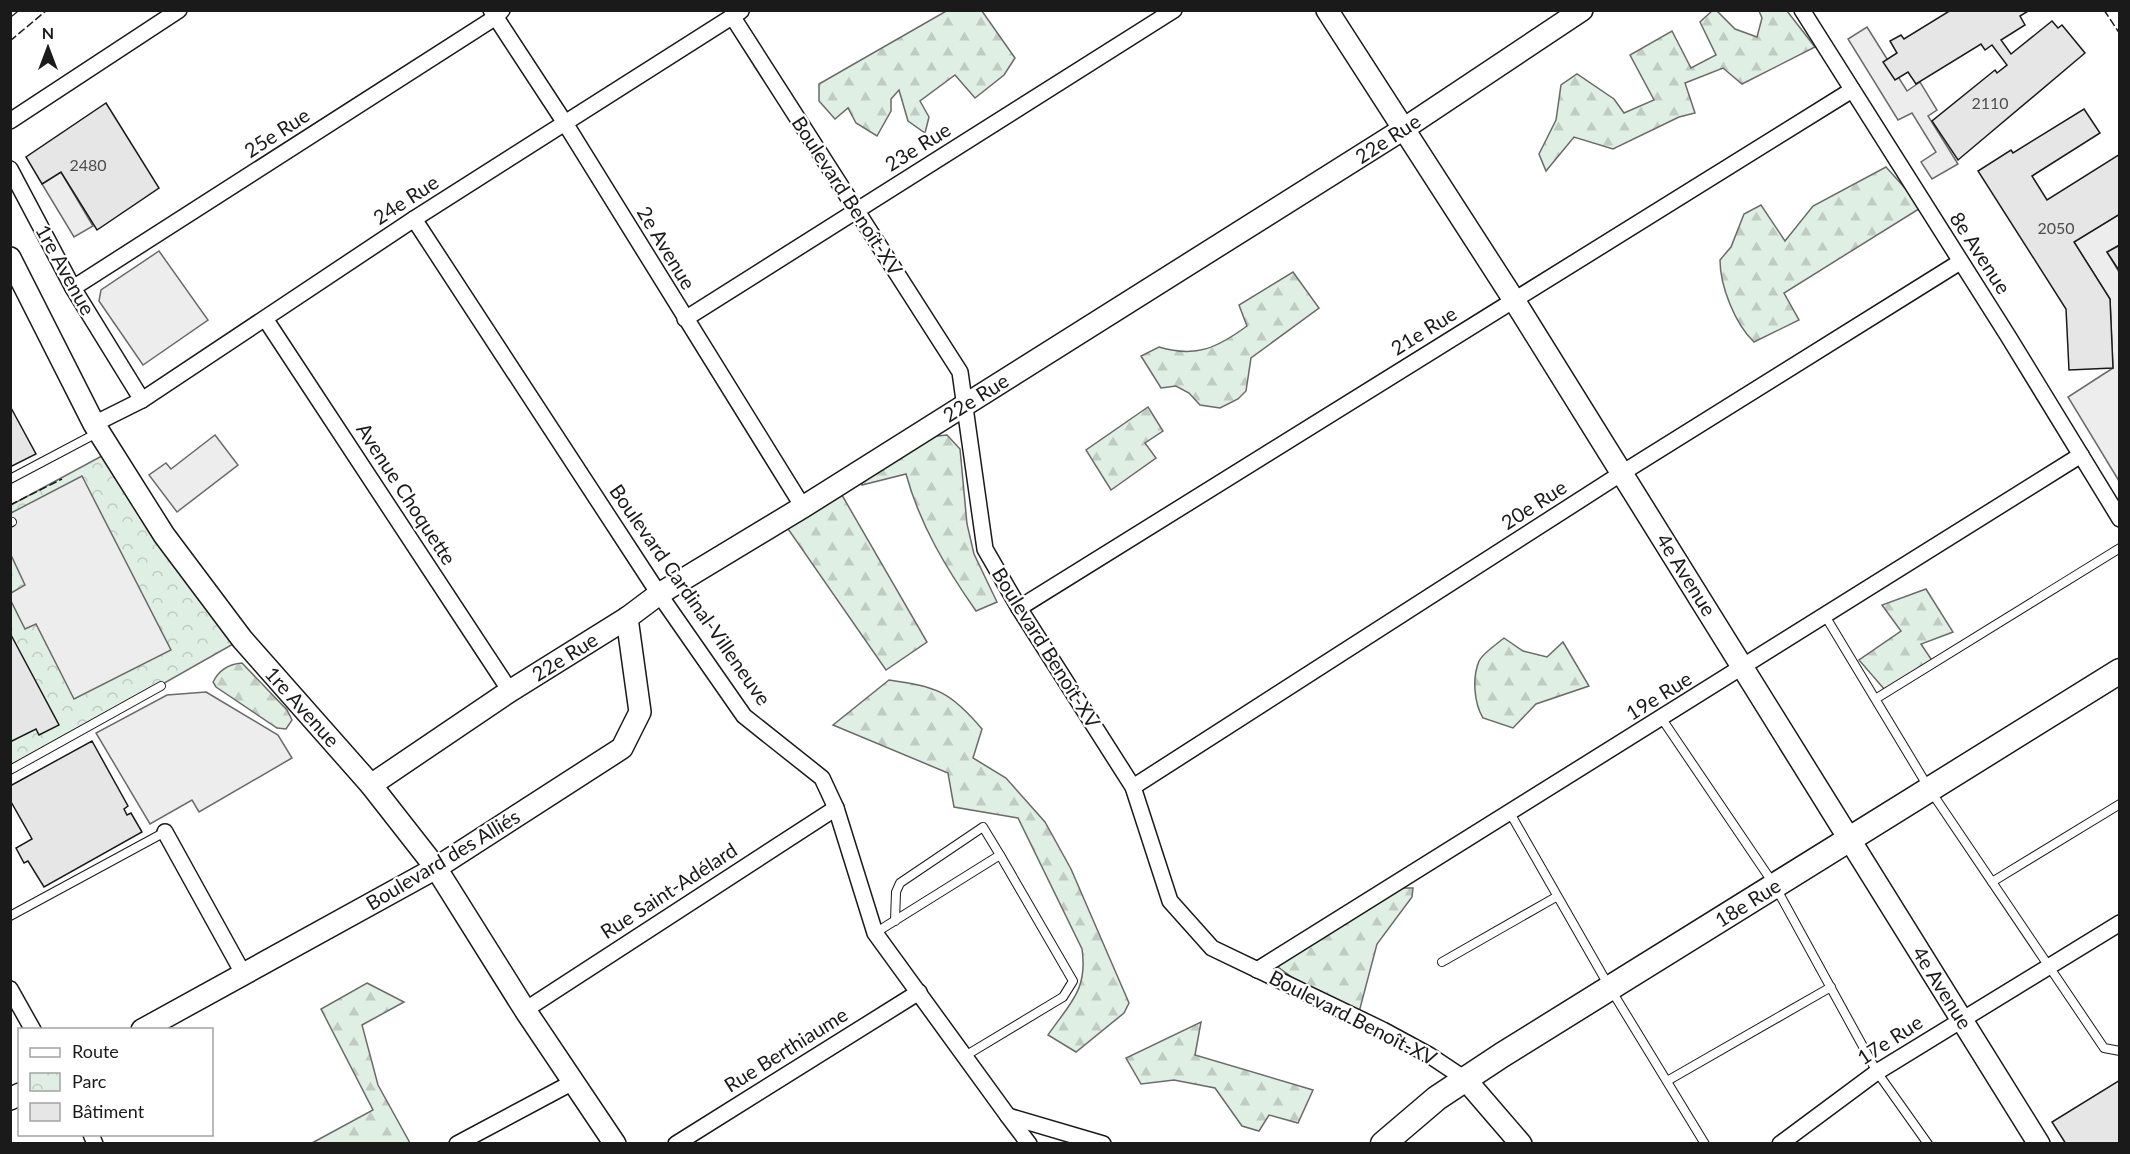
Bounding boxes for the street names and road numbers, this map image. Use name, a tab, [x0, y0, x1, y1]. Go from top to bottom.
street label: 25e Rue	[239, 102, 313, 162]
street label: 22e Rue	[1350, 108, 1424, 168]
street label: Boulevard Benoît-XV	[787, 111, 908, 280]
street label: 23e Rue	[880, 117, 955, 176]
street label: 24e Rue	[368, 169, 442, 229]
street label: 2e Avenue	[633, 202, 701, 293]
street label: 8e Avenue	[1945, 207, 2016, 298]
street label: 1re Avenue	[31, 220, 101, 319]
street label: 21e Rue	[1386, 301, 1461, 360]
street label: 22e Rue	[938, 368, 1013, 427]
street label: Avenue Choquette	[352, 418, 462, 569]
street label: 20e Rue	[1496, 474, 1570, 534]
street label: Boulevard Cardinal-Villeneuve	[605, 479, 776, 710]
street label: 4e Avenue	[1652, 529, 1722, 620]
street label: Boulevard Benoît-XV	[988, 563, 1106, 733]
street label: 22e Rue	[527, 627, 602, 686]
street label: 1re Avenue	[260, 661, 345, 751]
street label: 19e Rue	[1621, 666, 1696, 725]
street label: Boulevard des Alliés	[361, 804, 524, 915]
street label: Rue Saint-Adélard	[596, 837, 741, 943]
street label: 18e Rue	[1710, 873, 1785, 932]
street label: 4e Avenue	[1908, 942, 1978, 1033]
street label: Boulevard Benoît-XV	[1266, 964, 1442, 1070]
street label: Rue Berthiaume	[719, 1002, 852, 1097]
street label: 17e Rue	[1852, 1009, 1926, 1069]

